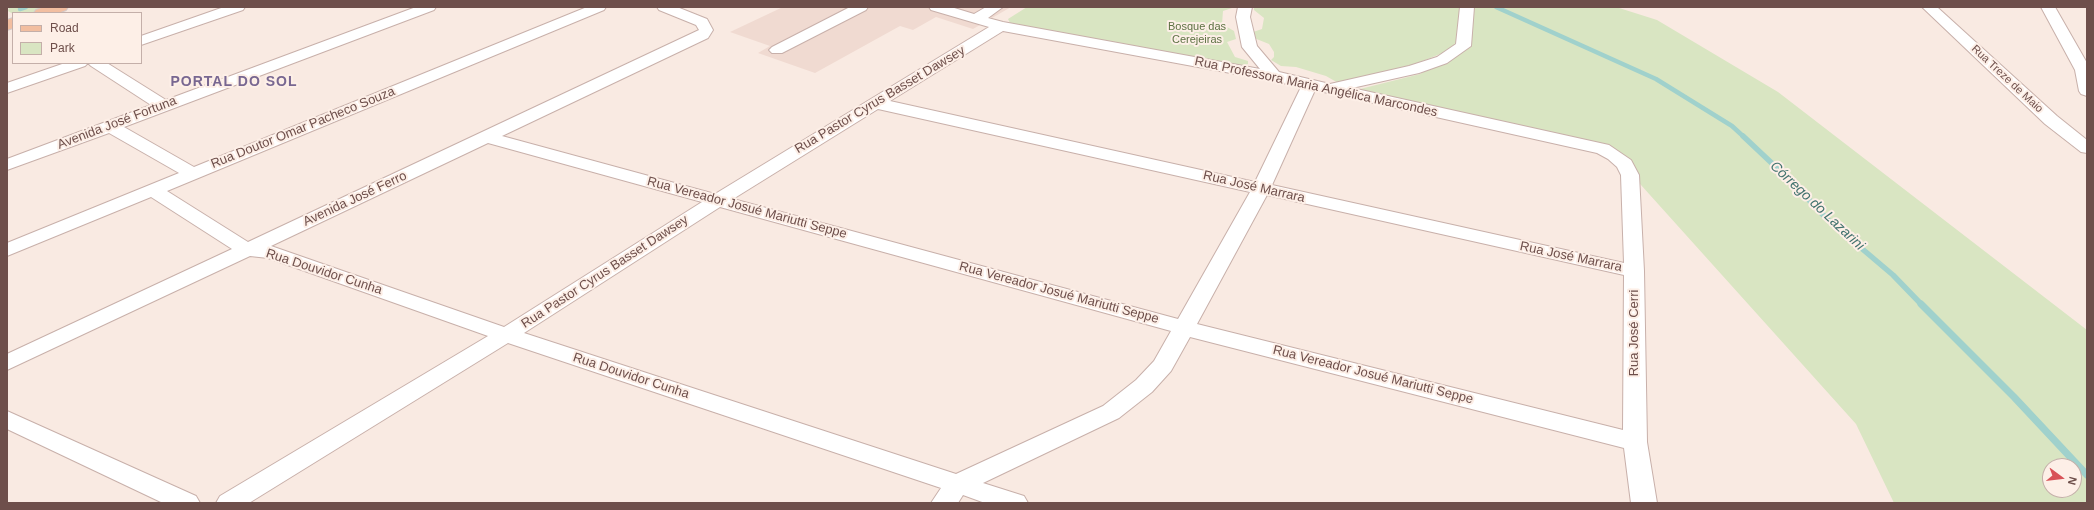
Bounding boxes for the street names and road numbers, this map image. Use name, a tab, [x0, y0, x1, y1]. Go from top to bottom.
street label: Rua Treze de Maio	[1968, 42, 2046, 116]
street label: Rua Pastor Cyrus Basset Dawsey	[792, 43, 968, 157]
street label: Rua Professora Maria Angélica Marcondes	[1193, 54, 1439, 120]
street label: Rua Doutor Omar Pacheco Souza	[209, 84, 397, 172]
street label: Avenida José Fortuna	[55, 93, 179, 153]
street label: Avenida José Ferro	[301, 168, 409, 230]
street label: Rua José Marrara	[1202, 168, 1306, 206]
street label: Rua Vereador Josué Mariutti Seppe	[646, 174, 848, 242]
street label: Rua Pastor Cyrus Basset Dawsey	[519, 212, 691, 332]
street label: Rua José Marrara	[1518, 239, 1624, 275]
street label: Rua Douvidor Cunha	[264, 246, 384, 298]
street label: Rua Vereador Josué Mariutti Seppe	[958, 259, 1160, 327]
street label: Rua José Cerri	[1626, 290, 1642, 376]
street label: Rua Vereador Josué Mariutti Seppe	[1271, 343, 1475, 407]
street label: Rua Douvidor Cunha	[571, 350, 691, 402]

